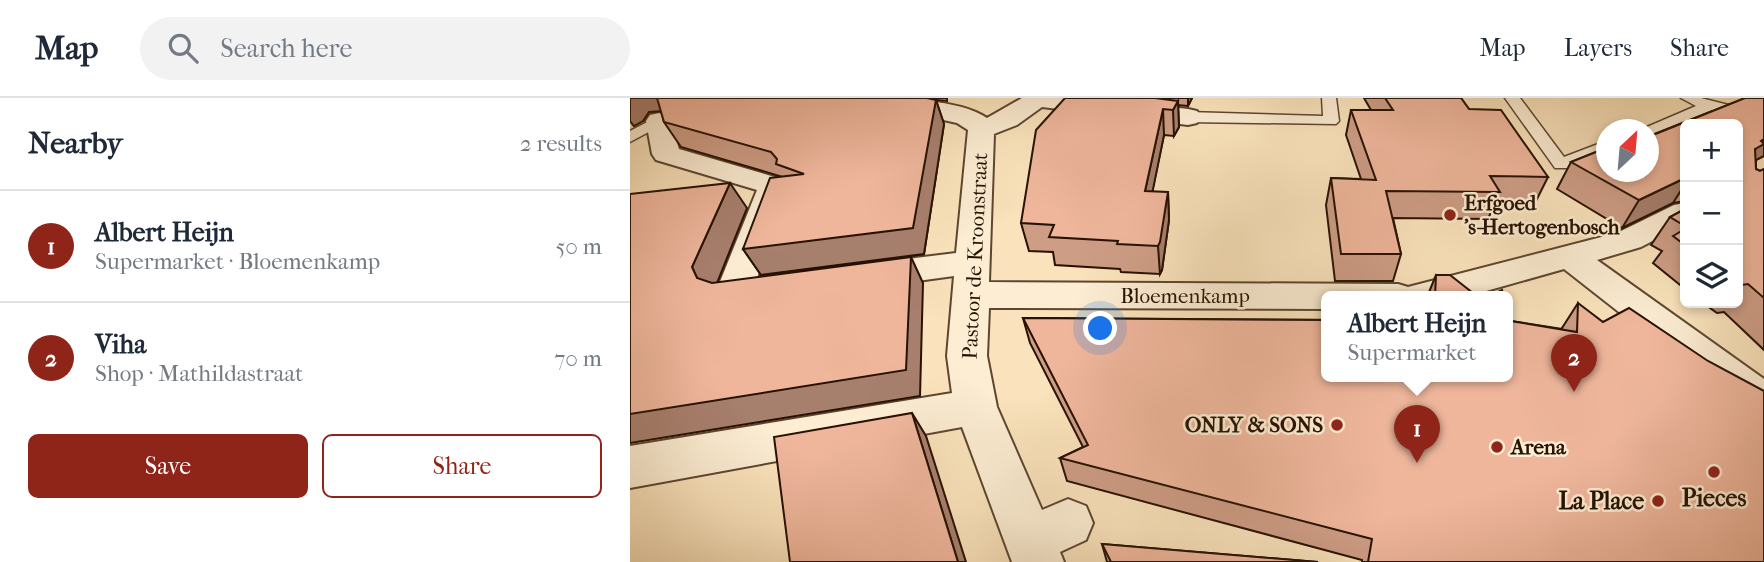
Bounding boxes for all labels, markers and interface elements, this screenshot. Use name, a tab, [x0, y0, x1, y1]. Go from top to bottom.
search box	[140, 17, 630, 80]
text: Map	[35, 29, 98, 68]
icon: search	[164, 29, 202, 67]
text: Search here	[220, 33, 352, 64]
text: Map	[1480, 34, 1526, 62]
text: Layers	[1564, 34, 1632, 62]
text: Share	[1670, 34, 1729, 62]
north arrow	[1596, 119, 1659, 182]
map controls	[1680, 119, 1743, 308]
button: +	[1680, 119, 1743, 182]
text: Nearby	[28, 126, 123, 161]
text: 2 results	[520, 130, 602, 157]
street label: Pastoor de Kroonstraat	[958, 152, 992, 360]
button: −	[1680, 182, 1743, 245]
place label: Erfgoed 's-Hertogenbosch	[1464, 191, 1620, 239]
marker: Erfgoed 's-Hertogenbosch	[1442, 207, 1458, 223]
text: Albert Heijn	[95, 217, 234, 248]
text: 1	[47, 233, 55, 260]
text: 50 m	[555, 233, 602, 260]
button: layers	[1680, 245, 1743, 308]
text: Supermarket · Bloemenkamp	[95, 248, 380, 275]
street label: Bloemenkamp	[1120, 284, 1250, 308]
popup	[1321, 291, 1513, 382]
text: Albert Heijn	[1348, 308, 1486, 339]
your location	[1083, 311, 1117, 345]
text: Viha	[95, 329, 146, 360]
pin: 2	[1551, 334, 1597, 392]
text: Supermarket	[1348, 339, 1476, 366]
text: 2	[45, 345, 57, 372]
text: 70 m	[554, 345, 602, 372]
text: Shop · Mathildastraat	[95, 360, 303, 387]
pin: 1	[1394, 405, 1440, 463]
place label: ONLY & SONS	[1185, 413, 1323, 437]
marker: ONLY & SONS	[1329, 417, 1345, 433]
button: Save	[28, 434, 308, 498]
button: Share	[322, 434, 602, 498]
place label: Arena	[1509, 435, 1567, 459]
marker: Arena	[1489, 439, 1505, 455]
marker: Pieces	[1706, 464, 1722, 480]
place label: Pieces	[1682, 484, 1746, 512]
place label: La Place	[1559, 487, 1644, 515]
marker: La Place	[1650, 493, 1666, 509]

